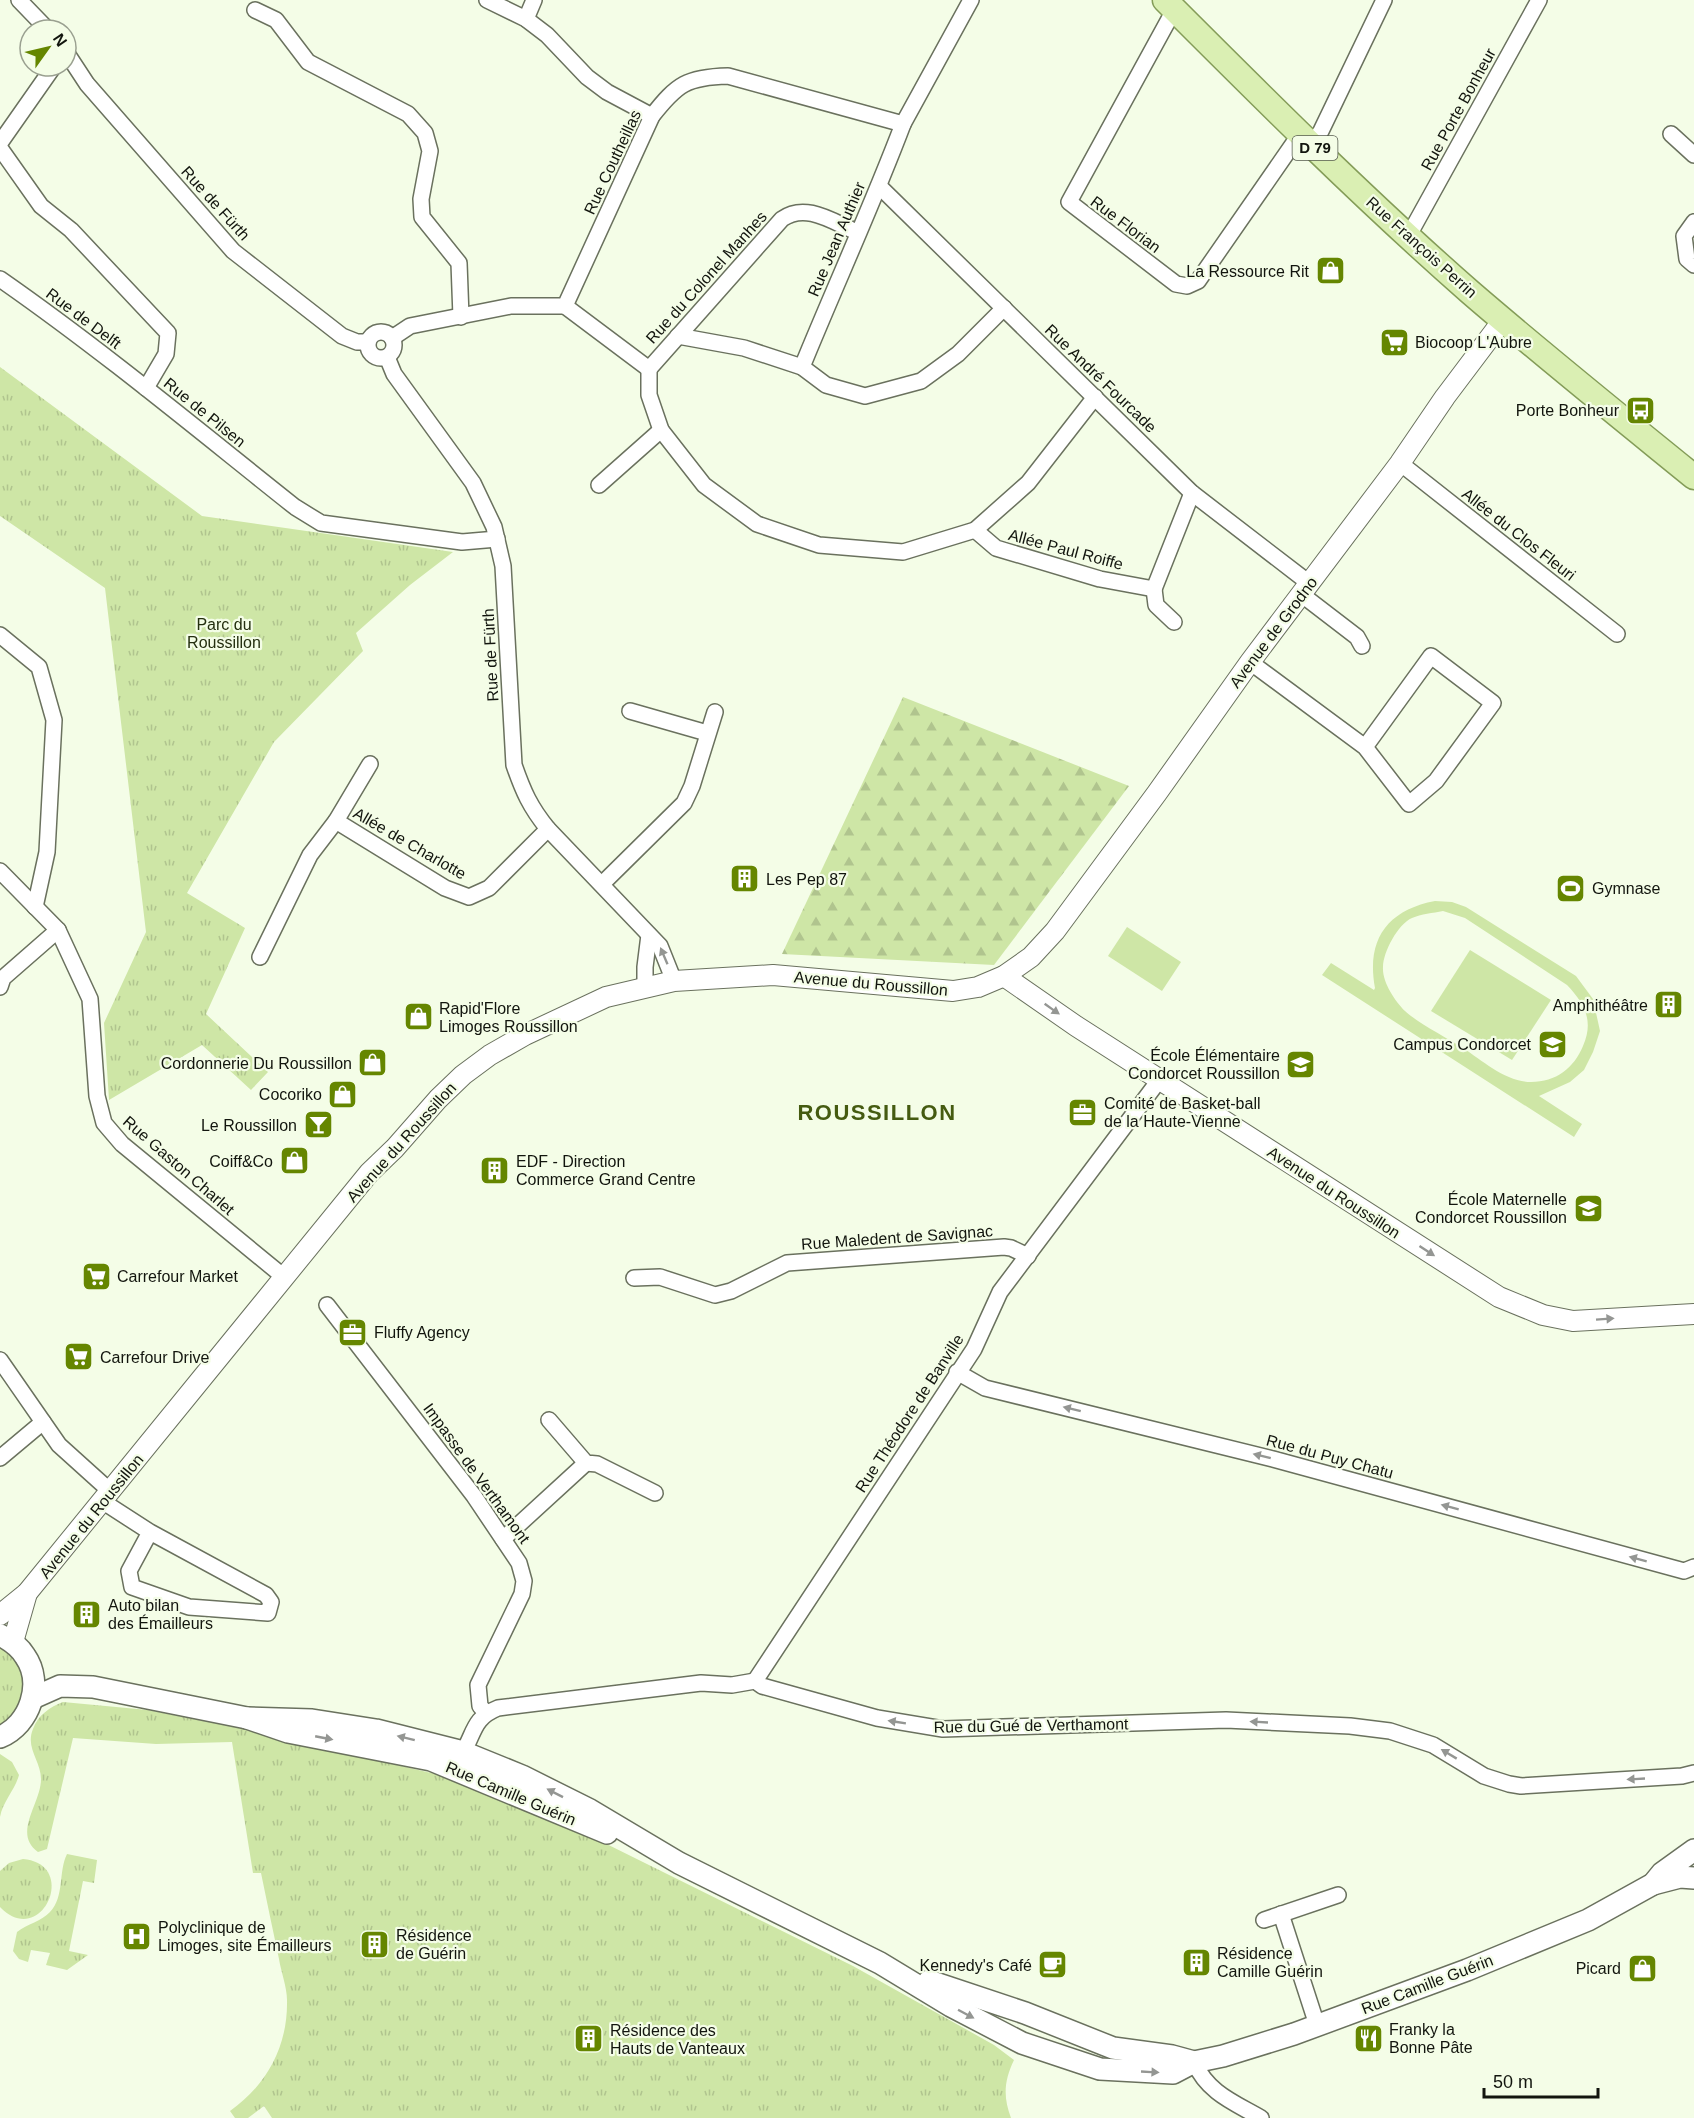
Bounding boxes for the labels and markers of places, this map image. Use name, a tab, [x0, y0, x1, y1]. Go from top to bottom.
shop icon: La Ressource Rit	[1314, 255, 1346, 287]
place label: La Ressource Rit	[1186, 263, 1310, 280]
supermarket icon: Biocoop L'Aubre	[1378, 326, 1410, 358]
place label: Biocoop L'Aubre	[1415, 334, 1532, 351]
bus stop icon: Porte Bonheur	[1624, 394, 1656, 426]
place label: Porte Bonheur	[1516, 402, 1620, 419]
building icon: Les Pep 87	[729, 863, 761, 895]
place label: Les Pep 87	[766, 871, 847, 888]
sports icon: Gymnase	[1555, 872, 1587, 904]
place label: Gymnase	[1592, 880, 1661, 897]
building icon: Amphithéâtre	[1653, 989, 1685, 1021]
place label: Amphithéâtre	[1553, 997, 1648, 1014]
place label: Rapid'Flore Limoges Roussillon	[439, 1000, 578, 1035]
shop icon: Rapid'Flore Limoges Roussillon	[402, 1001, 434, 1033]
school or university icon: Campus Condorcet	[1536, 1028, 1568, 1060]
place label: Campus Condorcet	[1393, 1036, 1532, 1053]
place label: École Élémentaire Condorcet Roussillon	[1128, 1046, 1280, 1082]
shop icon: Cordonnerie Du Roussillon	[357, 1047, 389, 1079]
school or university icon: École Élémentaire Condorcet Roussillon	[1285, 1048, 1317, 1080]
place label: Cordonnerie Du Roussillon	[161, 1055, 352, 1072]
shop icon: Cocoriko	[327, 1078, 359, 1110]
place label: Cocoriko	[259, 1086, 322, 1103]
place label: Comité de Basket-ball de la Haute-Vienne	[1104, 1095, 1261, 1130]
office icon: Comité de Basket-ball de la Haute-Vienne	[1067, 1096, 1099, 1128]
bar icon: Le Roussillon	[302, 1109, 334, 1141]
place label: Le Roussillon	[201, 1117, 297, 1134]
shop icon: Coiff&Co	[278, 1145, 310, 1177]
place label: Coiff&Co	[209, 1153, 273, 1170]
place label: EDF - Direction Commerce Grand Centre	[516, 1153, 696, 1188]
building icon: EDF - Direction Commerce Grand Centre	[479, 1154, 511, 1186]
place label: École Maternelle Condorcet Roussillon	[1415, 1190, 1567, 1226]
school or university icon: École Maternelle Condorcet Roussillon	[1572, 1192, 1604, 1224]
supermarket icon: Carrefour Market	[80, 1260, 112, 1292]
place label: Carrefour Market	[117, 1268, 238, 1285]
office icon: Fluffy Agency	[337, 1316, 369, 1348]
place label: Fluffy Agency	[374, 1324, 470, 1341]
supermarket icon: Carrefour Drive	[63, 1341, 95, 1373]
place label: Carrefour Drive	[100, 1349, 209, 1366]
place label: Auto bilan des Émailleurs	[108, 1597, 213, 1632]
building icon: Auto bilan des Émailleurs	[71, 1598, 103, 1630]
place label: Polyclinique de Limoges, site Émailleurs	[158, 1919, 331, 1954]
hospital icon: Polyclinique de Limoges, site Émailleurs	[121, 1920, 153, 1952]
place label: Résidence de Guérin	[396, 1927, 472, 1962]
building icon: Résidence de Guérin	[359, 1928, 391, 1960]
place label: Résidence Camille Guérin	[1217, 1945, 1323, 1980]
building icon: Résidence Camille Guérin	[1180, 1946, 1212, 1978]
cafe icon: Kennedy's Café	[1037, 1949, 1069, 1981]
shop icon: Picard	[1626, 1952, 1658, 1984]
place label: Kennedy's Café	[920, 1957, 1032, 1974]
place label: Picard	[1576, 1960, 1621, 1977]
place label: Franky la Bonne Pâte	[1389, 2021, 1473, 2056]
place label: Résidence des Hauts de Vanteaux	[610, 2022, 745, 2057]
restaurant icon: Franky la Bonne Pâte	[1352, 2022, 1384, 2054]
building icon: Résidence des Hauts de Vanteaux	[573, 2023, 605, 2055]

